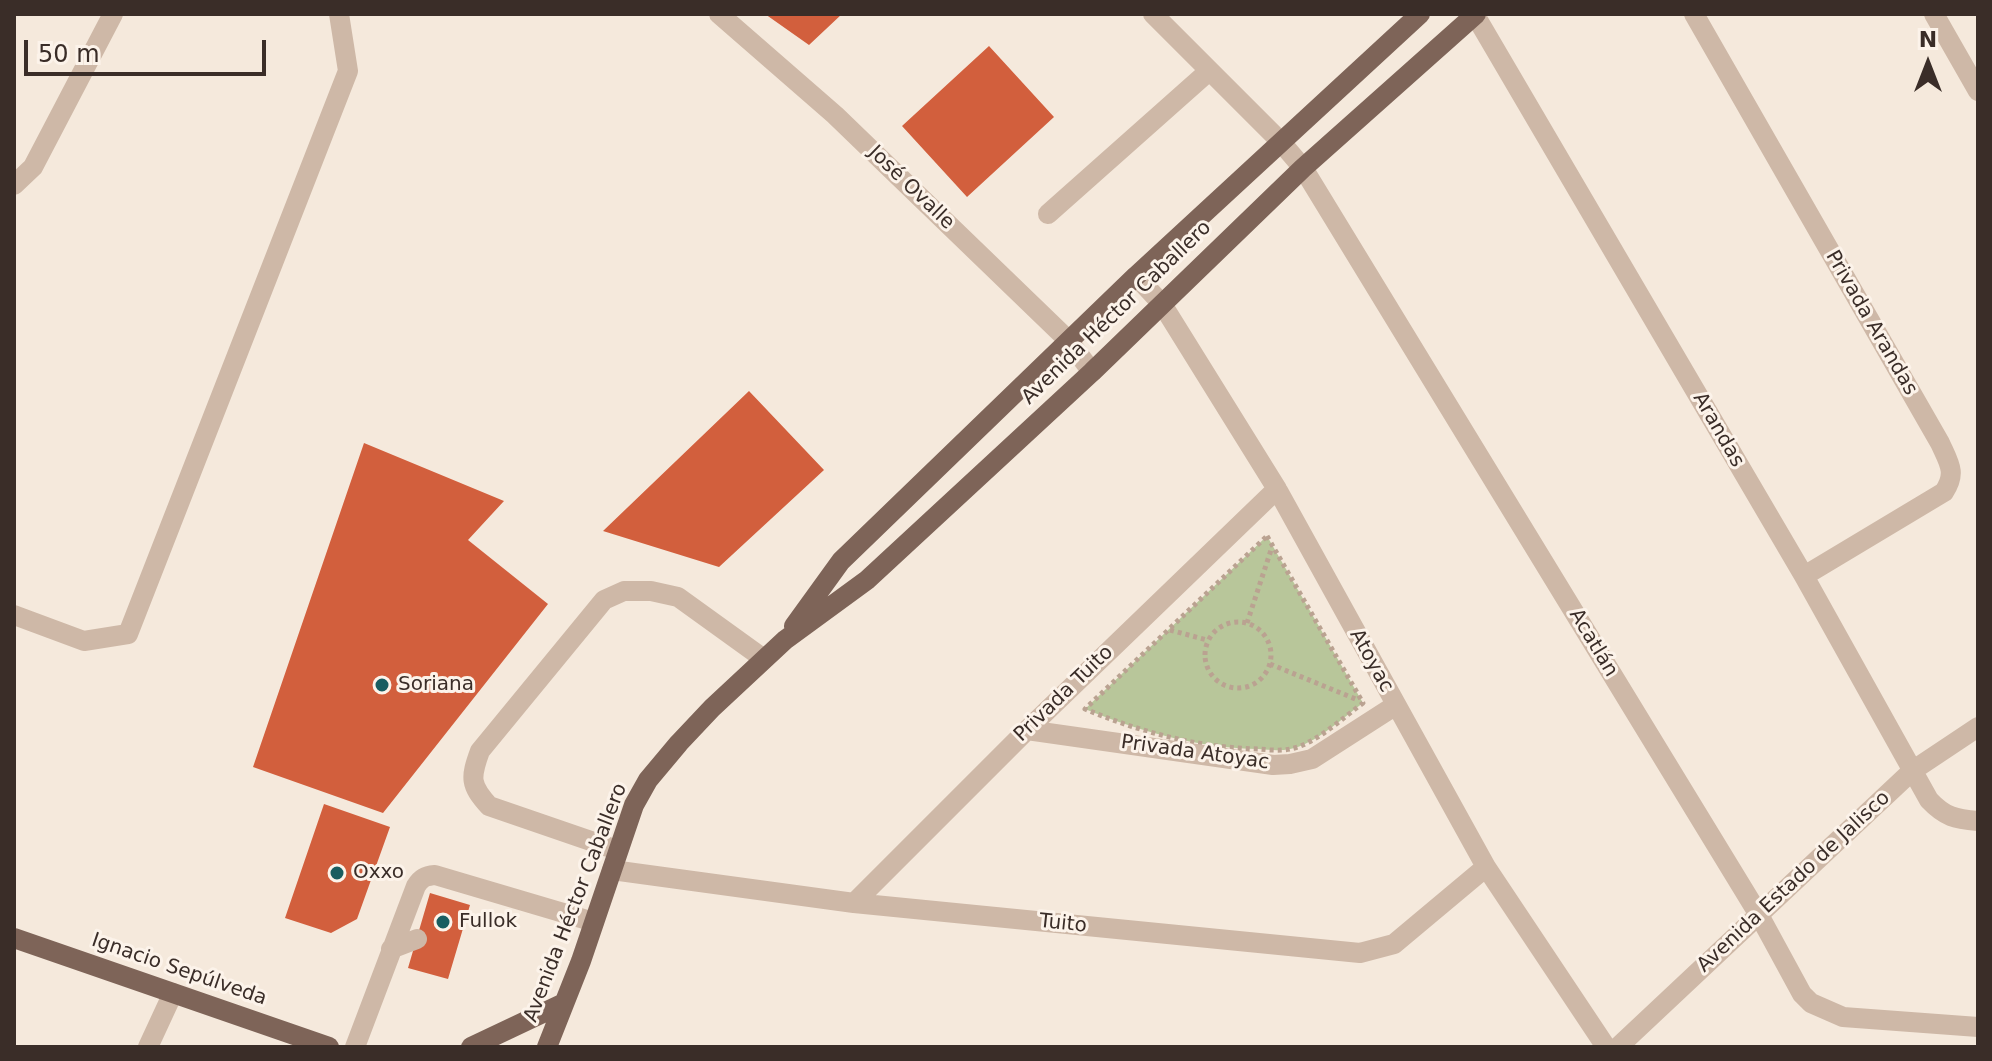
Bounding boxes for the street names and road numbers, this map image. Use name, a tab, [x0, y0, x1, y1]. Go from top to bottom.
street label: José Ovalle	[863, 141, 959, 235]
street label: Avenida Héctor Caballero	[1017, 216, 1217, 410]
street label: Privada Arandas	[1820, 246, 1922, 400]
street label: Arandas	[1687, 388, 1749, 472]
street label: Acatlán	[1563, 605, 1623, 681]
street label: Atoyac	[1344, 625, 1398, 697]
street label: Privada Tuito	[1009, 641, 1119, 747]
street label: Privada Atoyac	[1119, 731, 1271, 775]
street label: Avenida Héctor Caballero	[519, 780, 633, 1026]
street label: Avenida Estado de Jalisco	[1693, 786, 1895, 978]
street label: Tuito	[1038, 910, 1088, 938]
street label: Ignacio Sepúlveda	[88, 929, 270, 1011]

